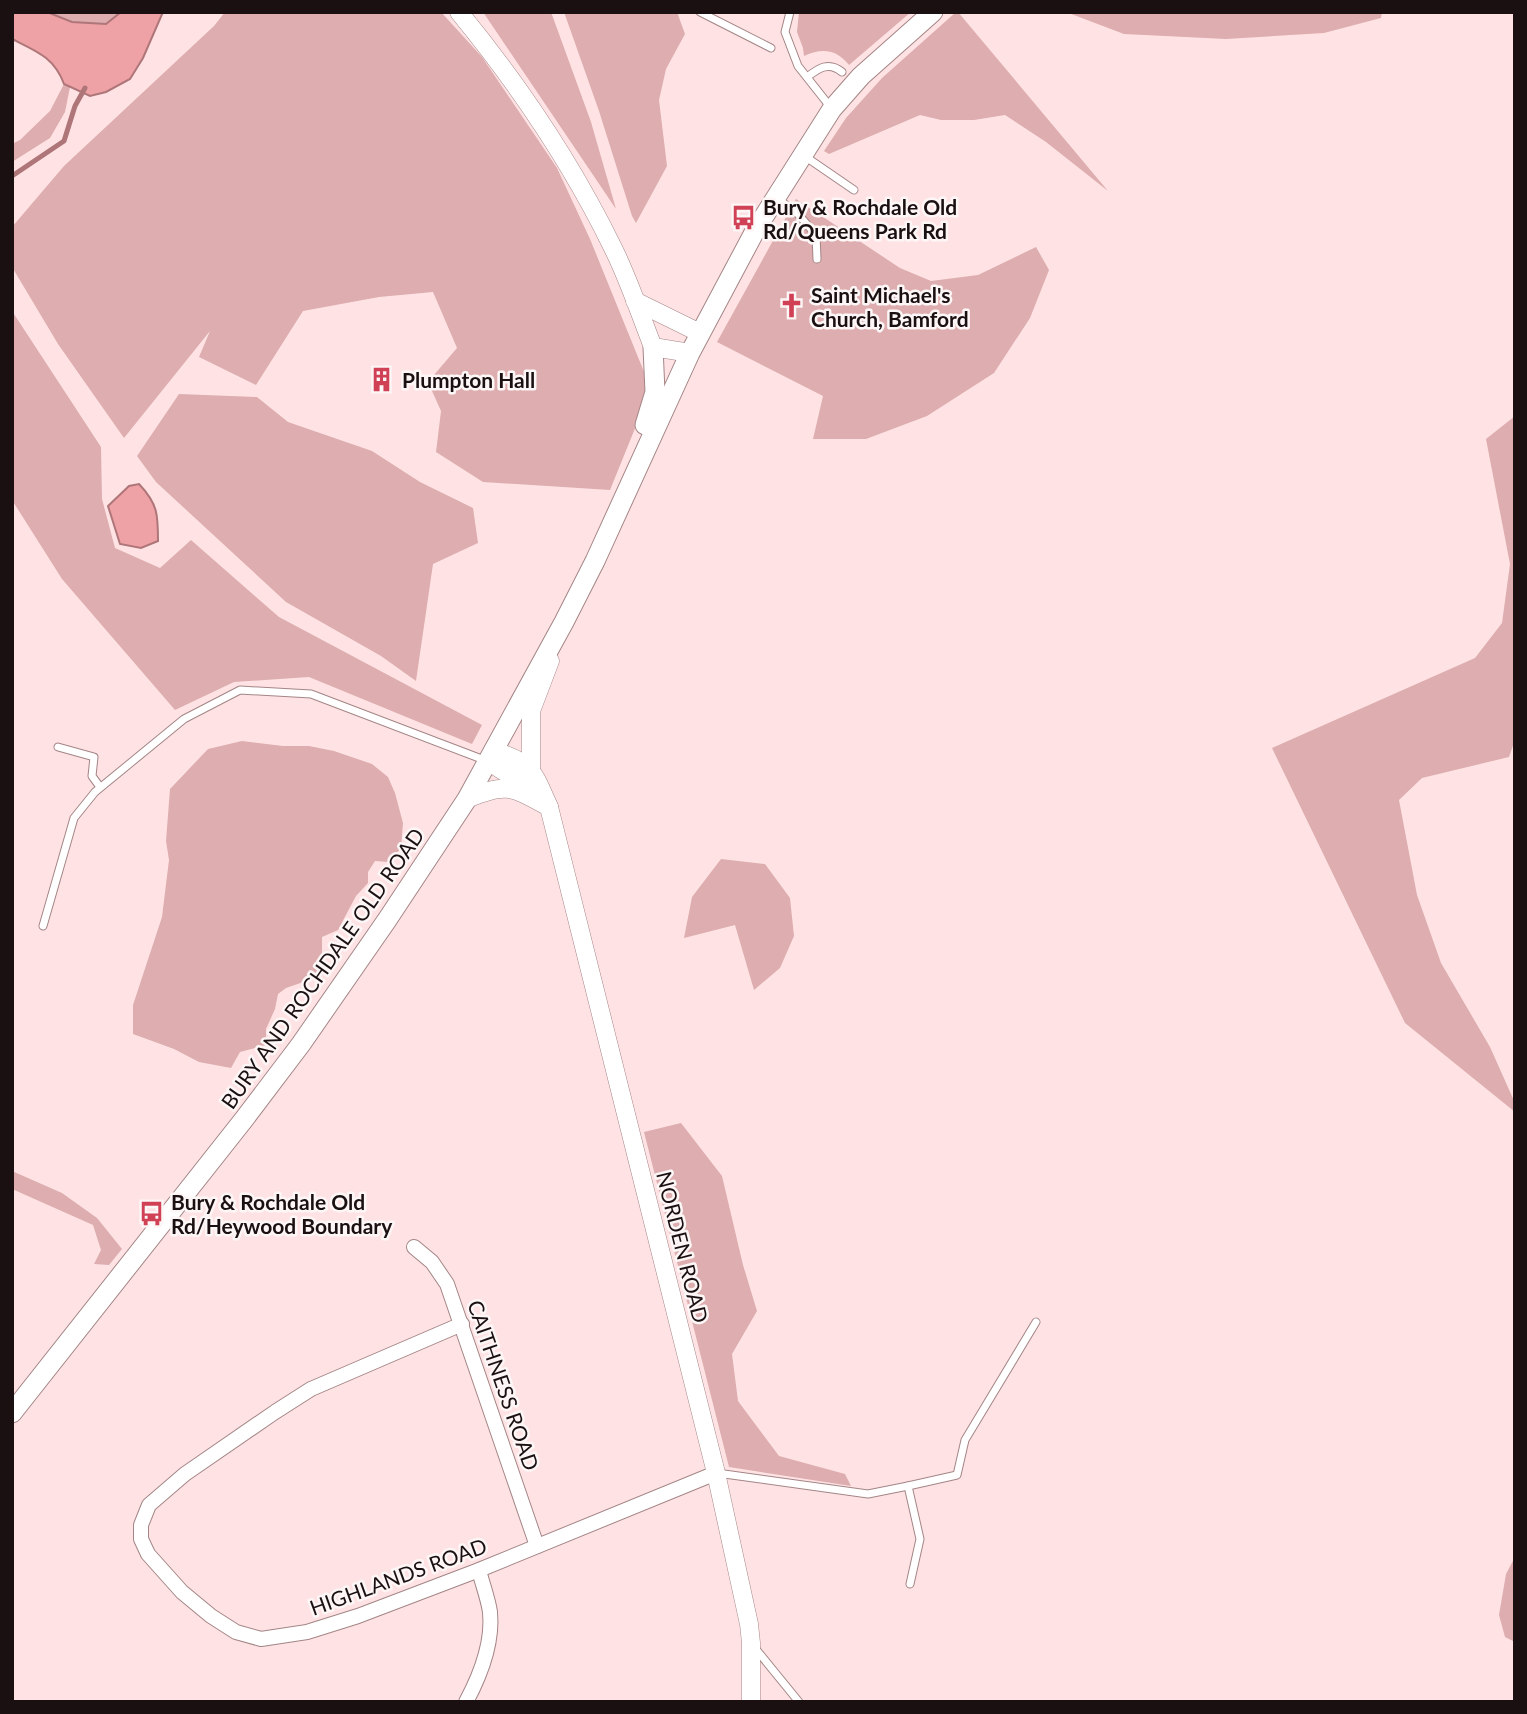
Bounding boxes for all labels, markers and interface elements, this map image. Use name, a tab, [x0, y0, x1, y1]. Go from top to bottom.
place label: Bury & Rochdale Old Rd/Queens Park Rd	[763, 194, 957, 243]
bus stop icon: Bury & Rochdale Old Rd/Queens Park Rd	[729, 204, 757, 232]
place label: Saint Michael's Church, Bamford	[811, 282, 969, 331]
church icon: Saint Michael's Church, Bamford	[777, 292, 805, 320]
building icon: Plumpton Hall	[368, 365, 396, 393]
place label: Plumpton Hall	[402, 367, 535, 392]
street label: BURY AND ROCHDALE OLD ROAD	[215, 823, 429, 1113]
street label: NORDEN ROAD	[652, 1169, 714, 1325]
place label: Bury & Rochdale Old Rd/Heywood Boundary	[171, 1189, 393, 1238]
bus stop icon: Bury & Rochdale Old Rd/Heywood Boundary	[137, 1199, 165, 1227]
street label: CAITHNESS ROAD	[463, 1297, 545, 1473]
street label: HIGHLANDS ROAD	[306, 1532, 490, 1620]

